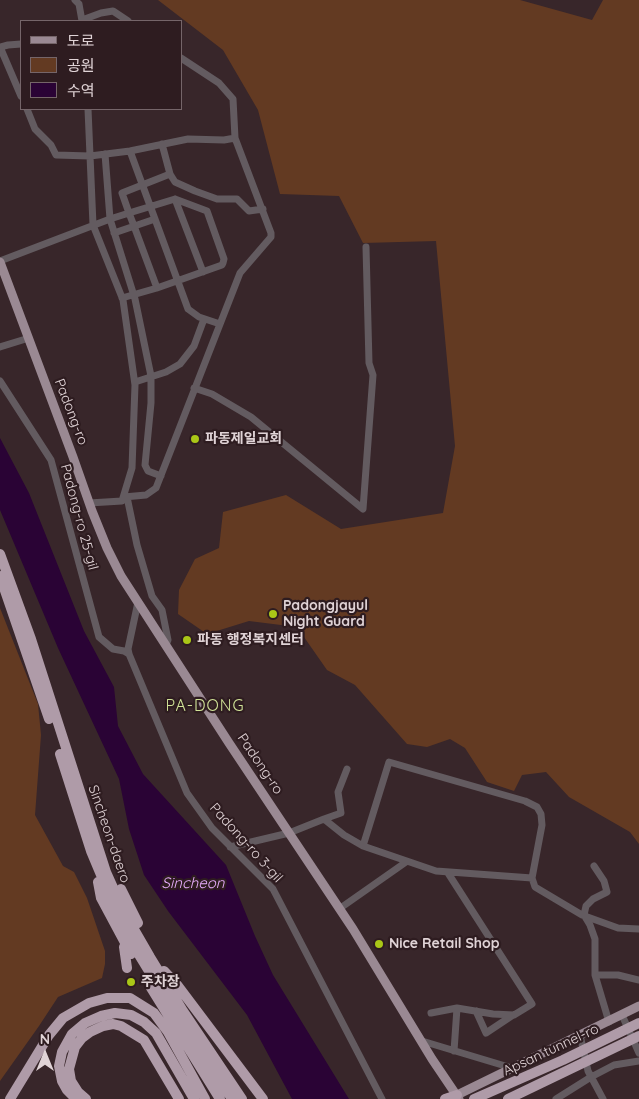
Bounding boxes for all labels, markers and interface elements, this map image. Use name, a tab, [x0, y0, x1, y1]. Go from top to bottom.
legend	[20, 20, 182, 110]
text: 도로	[67, 31, 95, 50]
text: 공원	[67, 56, 95, 75]
text: 수역	[67, 81, 95, 100]
street label: Padong-ro	[51, 377, 91, 447]
place label: 파동제일교회	[205, 431, 282, 447]
marker: 파동제일교회	[189, 433, 201, 445]
street label: Padong-ro 25-gil	[57, 462, 101, 572]
place label: Padongjayul Night Guard	[283, 598, 368, 630]
marker: Padongjayul Night Guard	[267, 608, 279, 620]
place label: 파동 행정복지센터	[197, 632, 304, 648]
marker: 파동 행정복지센터	[181, 634, 193, 646]
district label: PA-DONG	[165, 696, 245, 716]
street label: Padong-ro	[234, 730, 286, 798]
street label: Sincheon-daero	[84, 783, 134, 885]
street label: Padong-ro 3-gil	[206, 800, 286, 886]
water label: Sincheon	[162, 874, 224, 892]
place label: Nice Retail Shop	[389, 936, 499, 952]
marker: Nice Retail Shop	[373, 938, 385, 950]
place label: 주차장	[141, 974, 180, 990]
marker: 주차장	[125, 976, 137, 988]
street label: Apsan tunnel-ro	[500, 1020, 602, 1080]
north arrow	[20, 1029, 70, 1079]
text: N	[40, 1030, 50, 1048]

